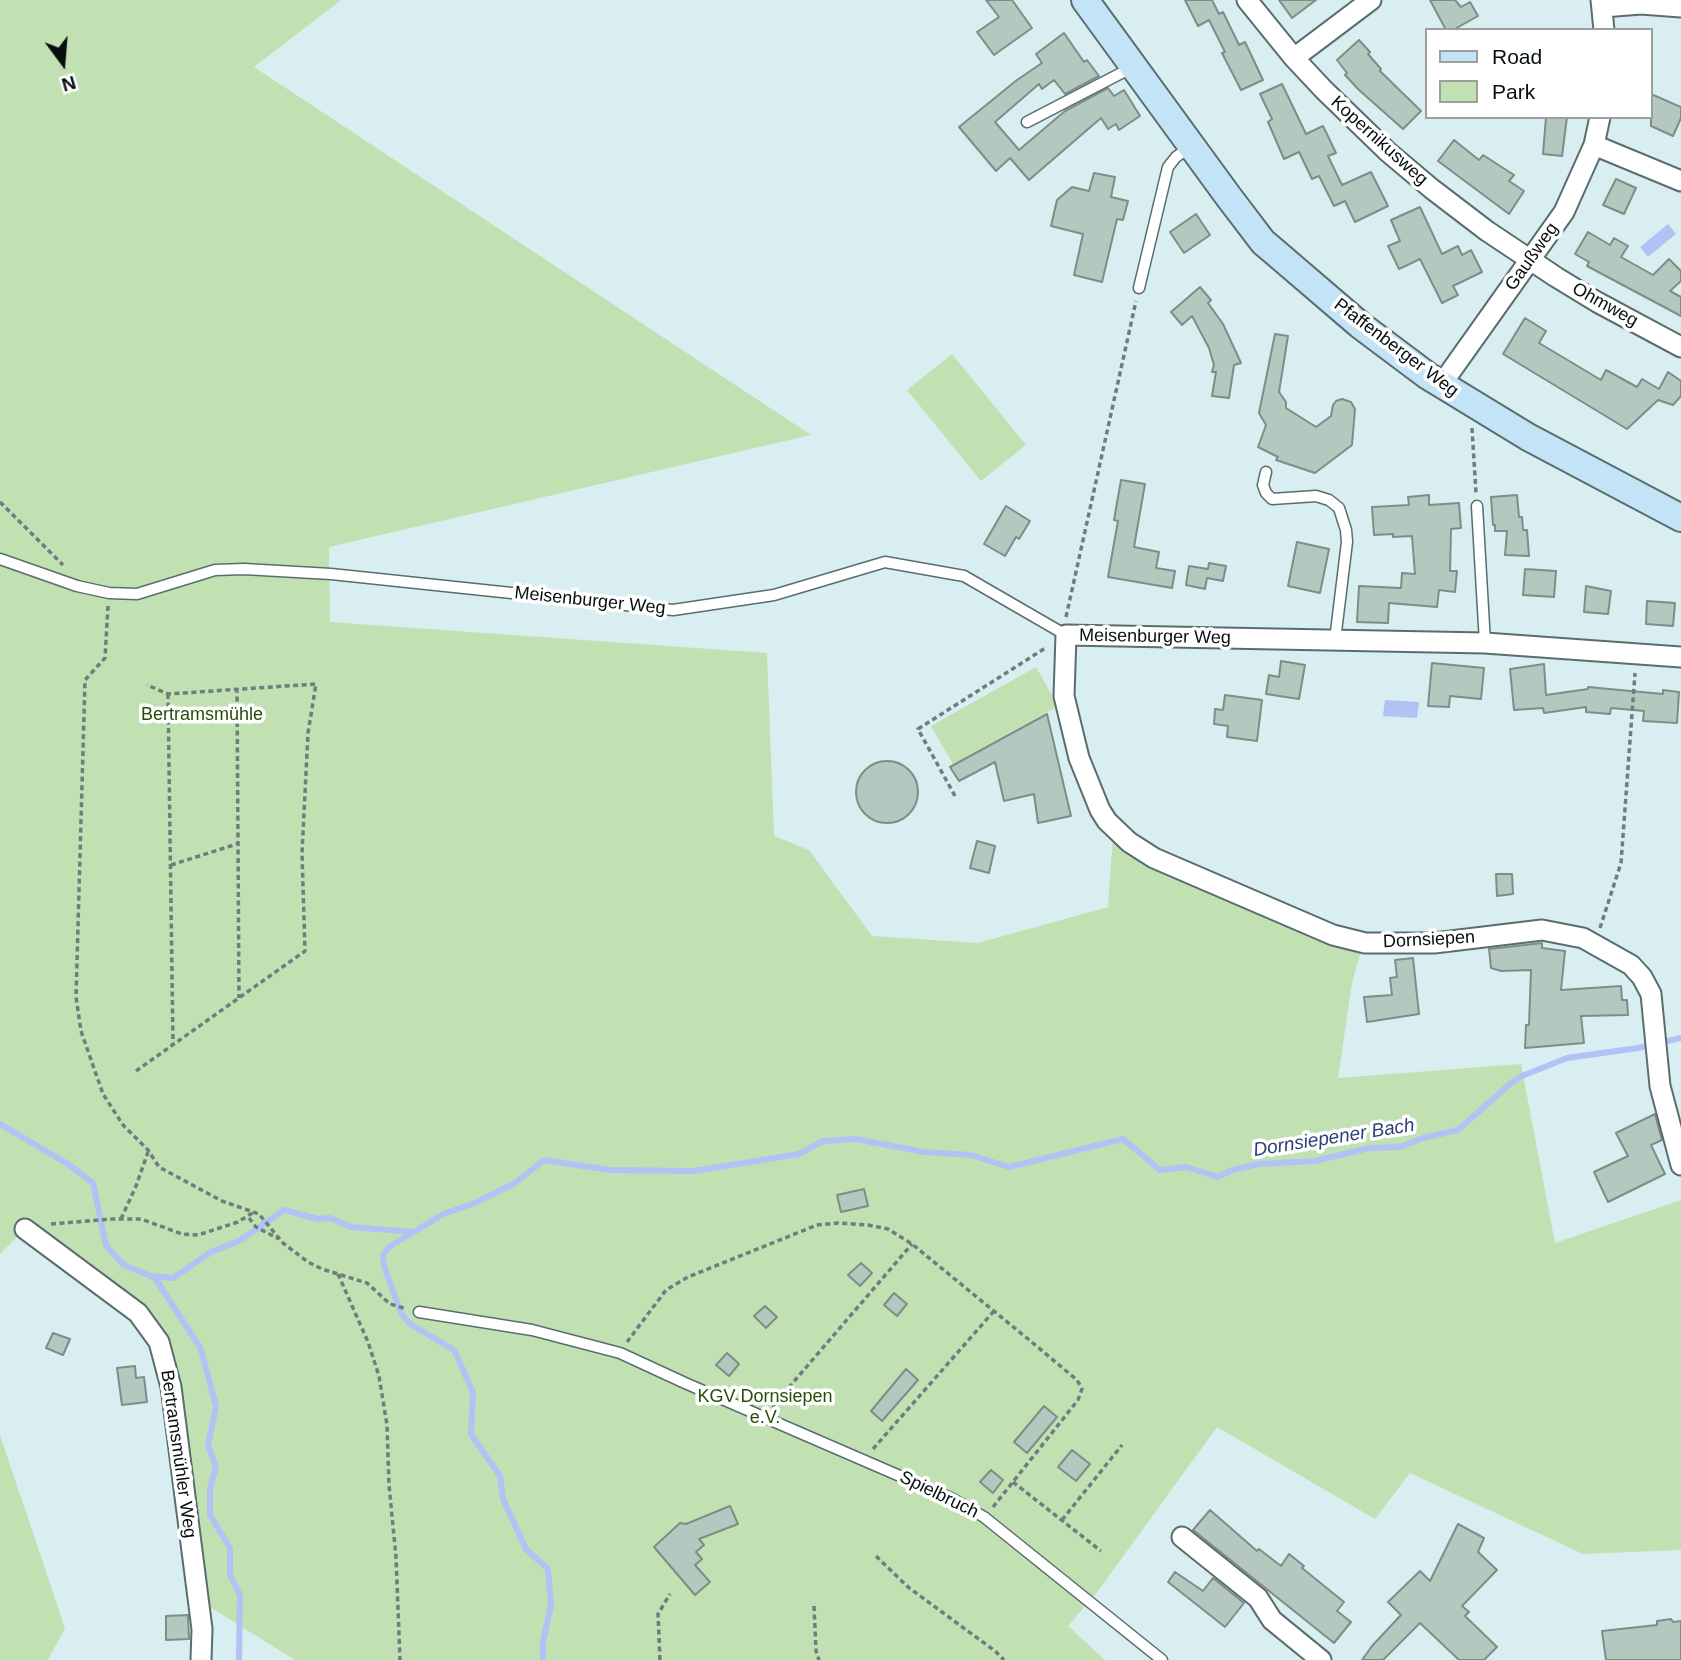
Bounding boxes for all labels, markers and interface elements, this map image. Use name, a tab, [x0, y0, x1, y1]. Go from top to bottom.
north arrow	[28, 28, 98, 98]
legend	[1426, 28, 1653, 119]
text: Road	[1492, 45, 1542, 68]
text: N	[59, 72, 78, 96]
text: Park	[1492, 80, 1535, 103]
street label: Kopernikusweg	[1326, 92, 1432, 190]
street label: Gaußweg	[1501, 219, 1563, 295]
street label: Ohmweg	[1568, 278, 1642, 332]
street label: Pfaffenberger Weg	[1329, 294, 1463, 402]
street label: Meisenburger Weg	[513, 582, 667, 620]
street label: Meisenburger Weg	[1079, 625, 1231, 649]
park label: Bertramsmühle	[141, 704, 263, 726]
street label: Dornsiepen	[1382, 927, 1476, 953]
water label: Dornsiepener Bach	[1252, 1114, 1416, 1162]
street label: Bertramsmühler Weg	[155, 1368, 201, 1540]
park label: KGV Dornsiepen e.V.	[697, 1386, 833, 1428]
street label: Spielbruch	[896, 1467, 982, 1523]

